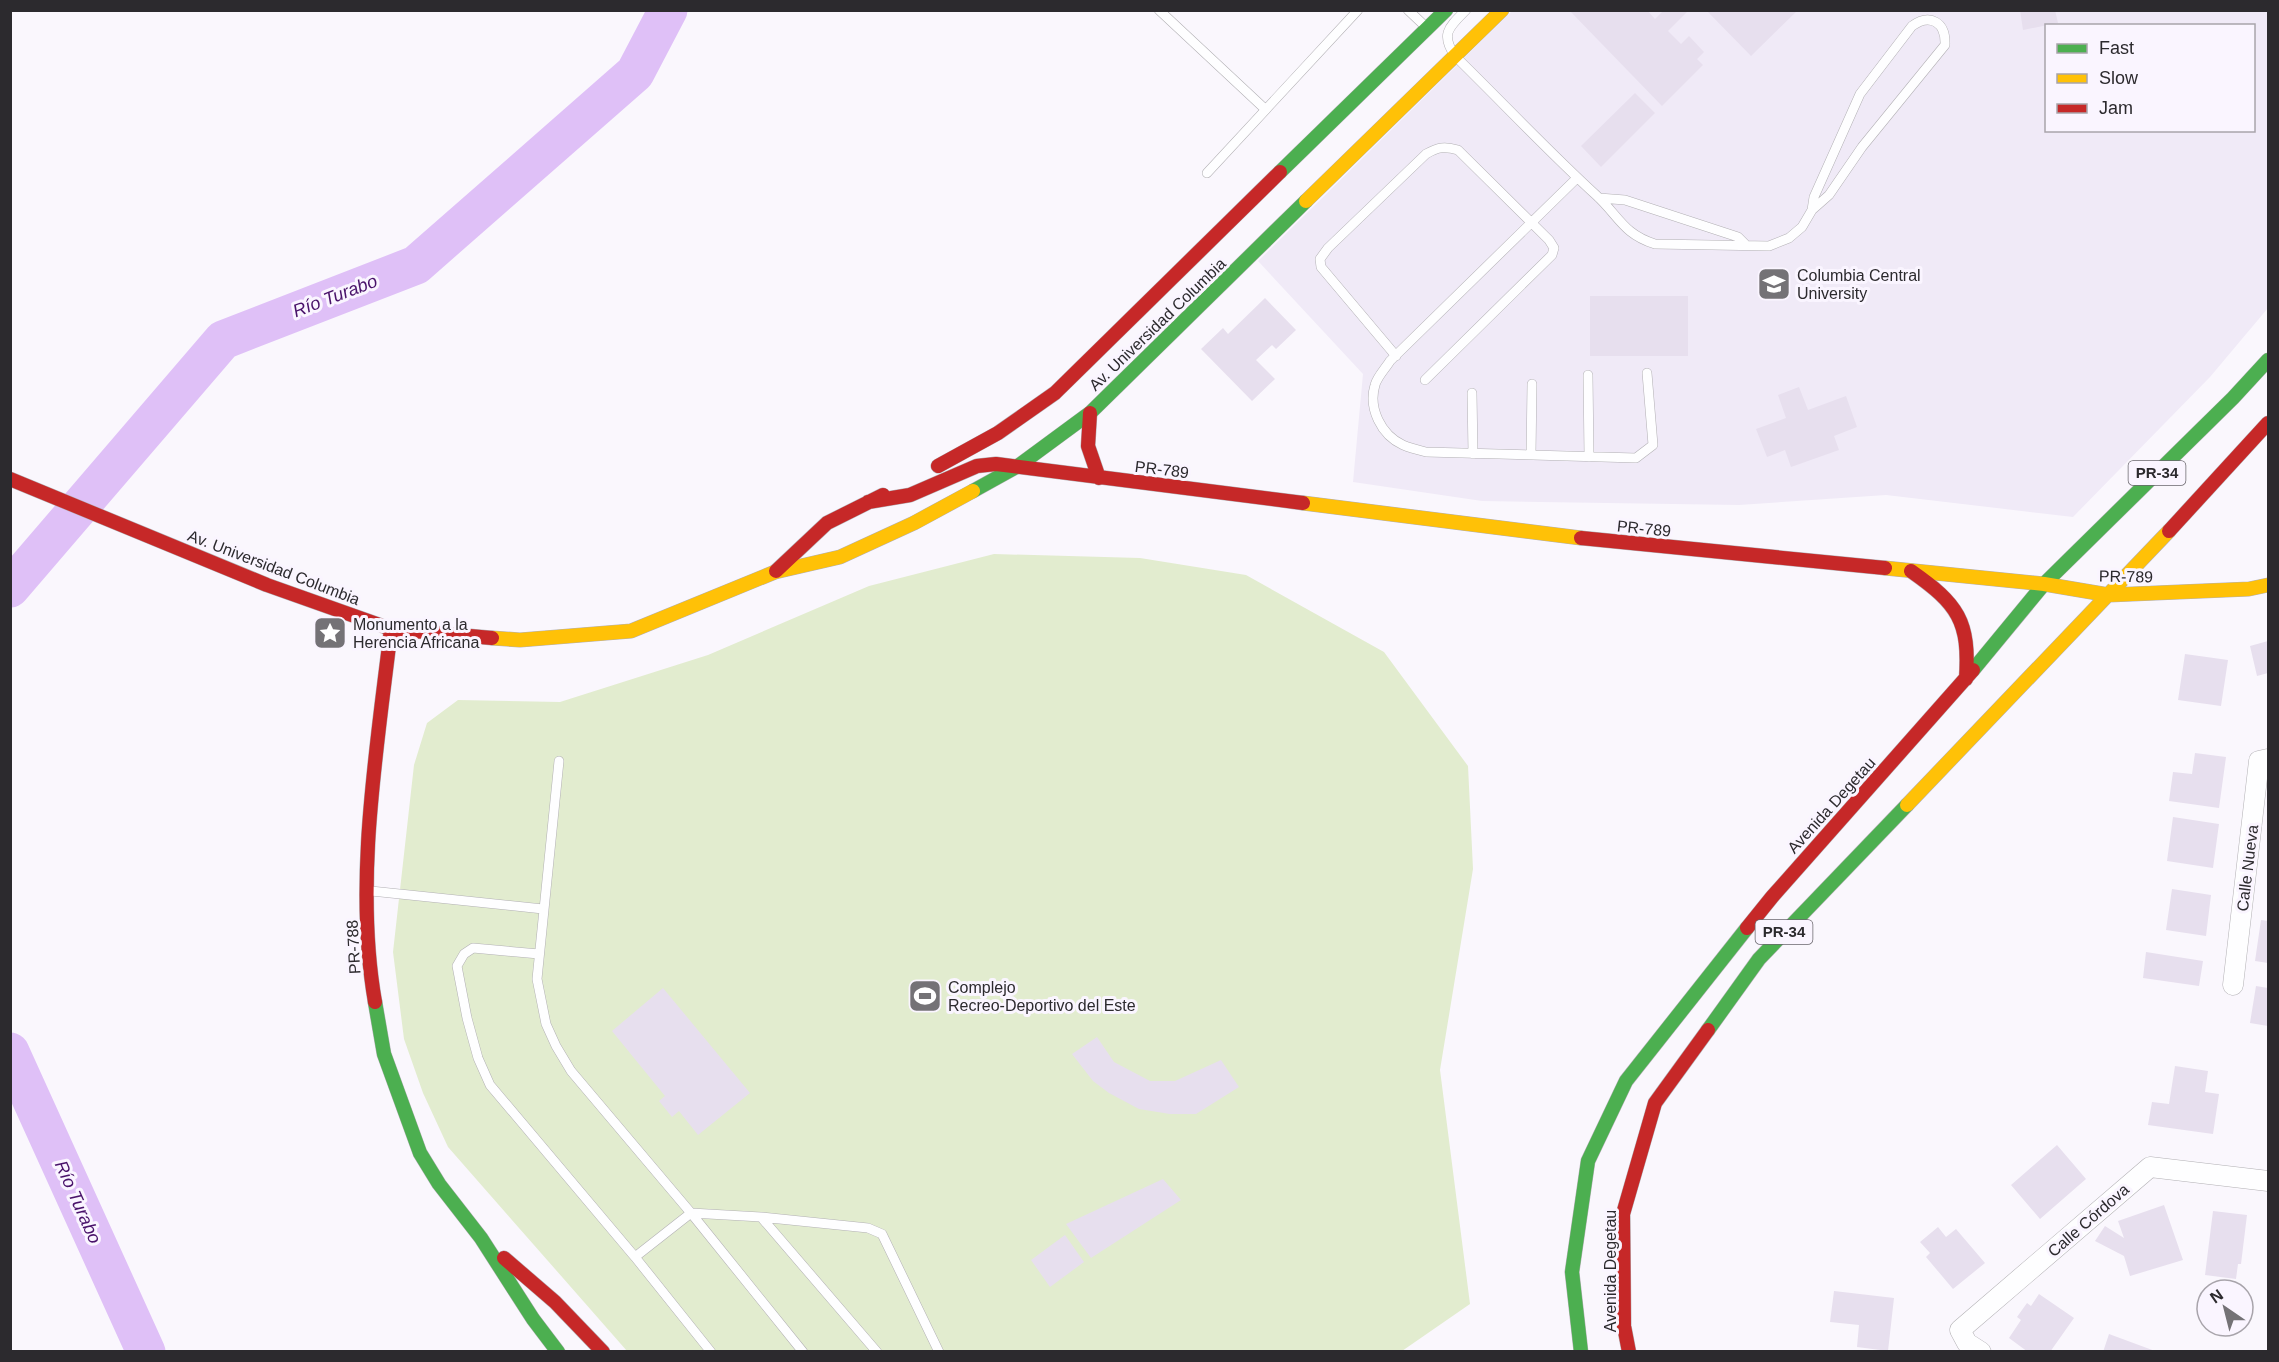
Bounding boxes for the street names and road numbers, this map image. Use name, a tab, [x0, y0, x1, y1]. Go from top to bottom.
street label: Av. Universidad Columbia	[1086, 255, 1229, 394]
street label: PR-789	[1134, 458, 1190, 481]
road number: PR-34	[2128, 461, 2186, 485]
street label: PR-789	[1616, 517, 1672, 540]
street label: Av. Universidad Columbia	[186, 527, 362, 608]
street label: PR-789	[2099, 568, 2153, 585]
street label: Avenida Degetau	[1784, 754, 1879, 857]
street label: Calle Nueva	[2234, 824, 2261, 912]
street label: PR-788	[344, 919, 363, 975]
road number: PR-34	[1756, 920, 1812, 944]
street label: Calle Córdova	[2044, 1181, 2132, 1260]
street label: Avenida Degetau	[1602, 1210, 1619, 1332]

